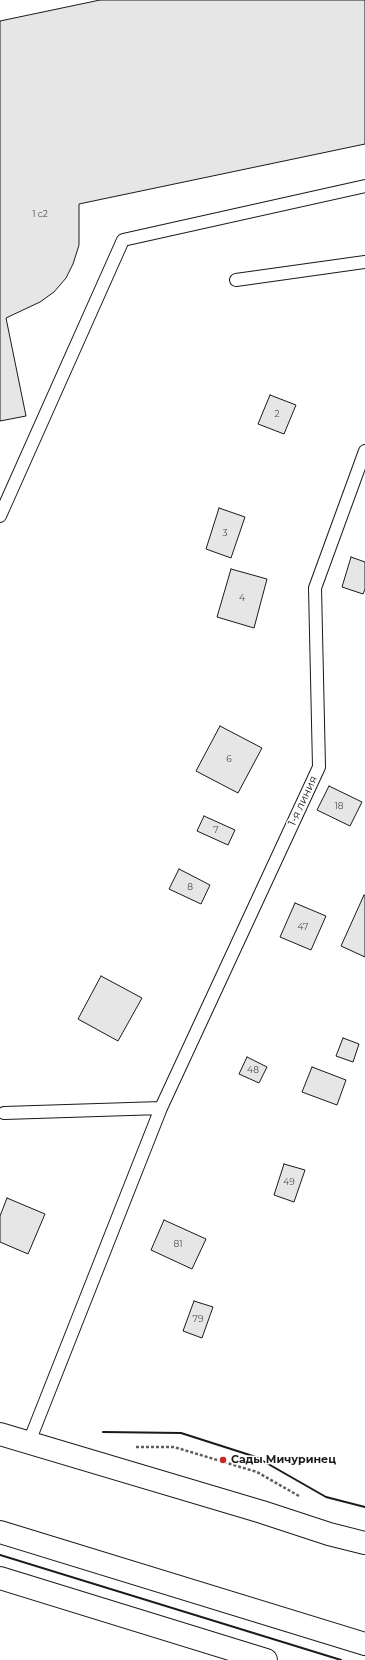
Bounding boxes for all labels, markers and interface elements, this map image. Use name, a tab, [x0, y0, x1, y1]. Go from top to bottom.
house number: 1 с2	[32, 209, 48, 219]
house number: 2	[274, 409, 280, 419]
house number: 3	[222, 528, 228, 538]
house number: 4	[239, 593, 245, 603]
house number: 6	[226, 754, 232, 764]
street label: 1-я линия	[286, 774, 320, 828]
house number: 18	[335, 801, 343, 811]
house number: 7	[213, 825, 219, 835]
house number: 8	[187, 882, 193, 892]
house number: 47	[298, 922, 308, 932]
house number: 48	[247, 1065, 259, 1075]
house number: 49	[283, 1177, 295, 1187]
house number: 81	[174, 1239, 182, 1249]
house number: 79	[193, 1314, 203, 1324]
place label: Сады Мичуринец	[231, 1453, 336, 1467]
marker: Сады Мичуринец	[218, 1455, 228, 1465]

